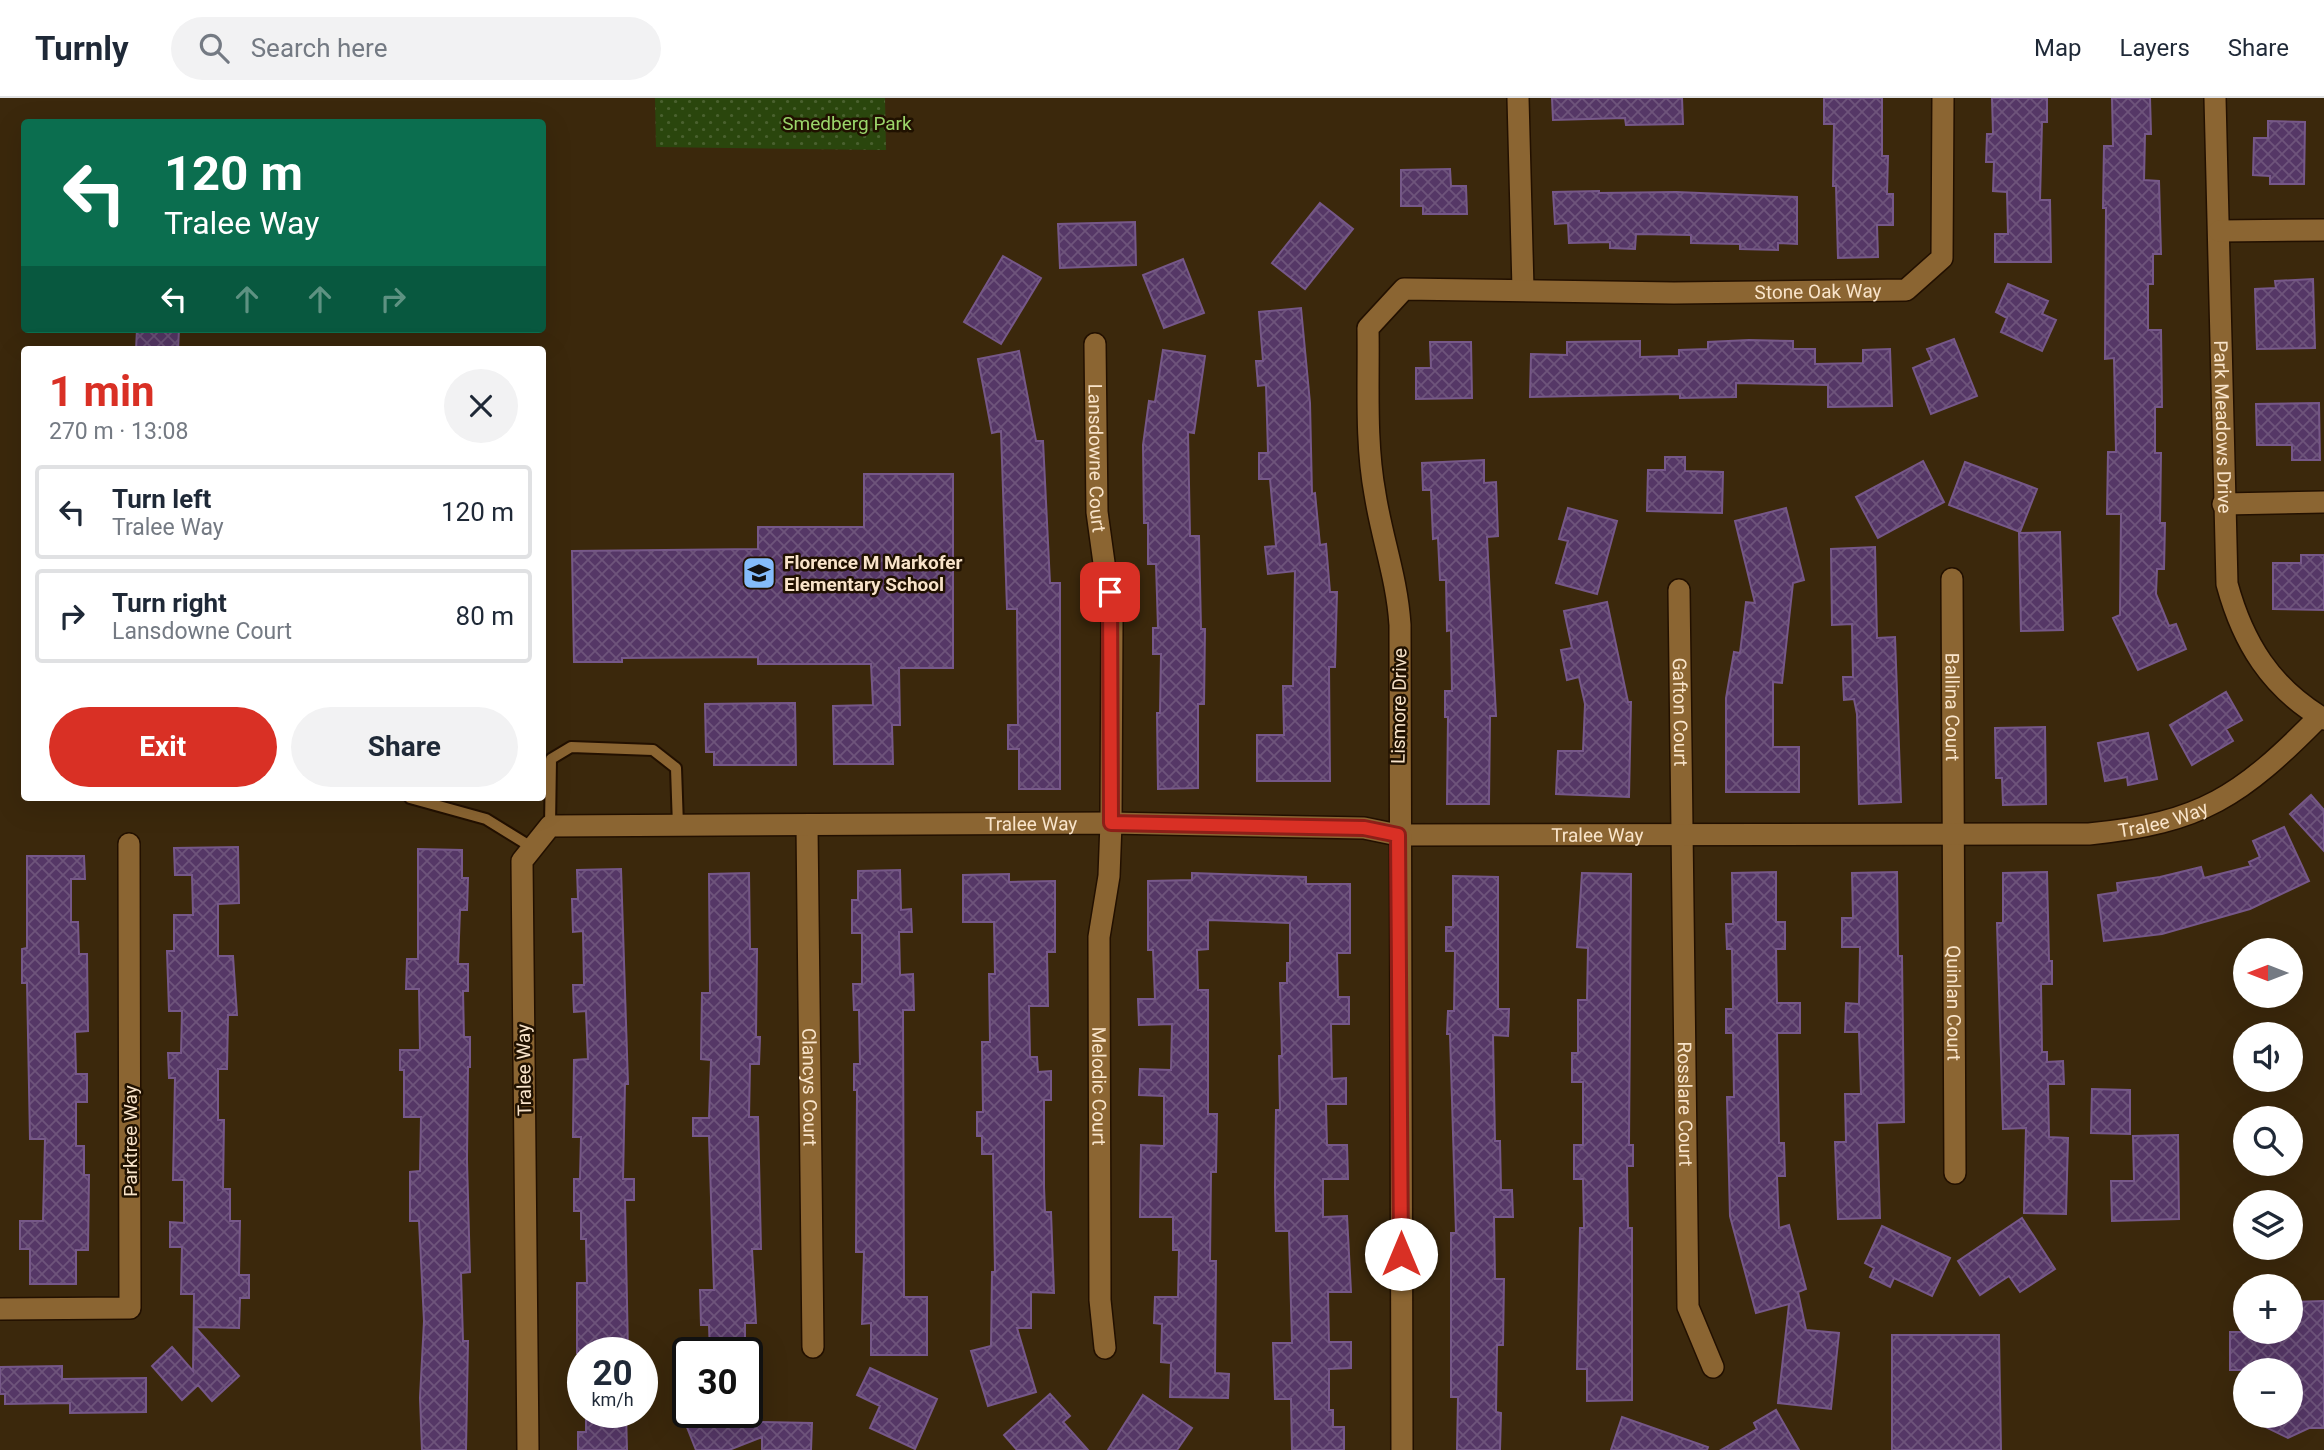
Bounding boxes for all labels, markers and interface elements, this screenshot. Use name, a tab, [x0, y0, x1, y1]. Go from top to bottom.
search box	[171, 17, 661, 80]
text: Turnly	[35, 29, 129, 68]
icon: search	[195, 29, 233, 67]
text: Search here	[251, 33, 387, 63]
text: Map	[2034, 34, 2082, 62]
text: Layers	[2120, 34, 2190, 62]
text: Share	[2228, 34, 2289, 62]
park label: Smedberg Park	[782, 112, 912, 135]
text: 120 m	[164, 145, 303, 202]
icon: left	[49, 147, 140, 238]
text: Tralee Way	[164, 204, 319, 242]
street label: Stone Oak Way	[1754, 279, 1882, 303]
icon: left	[155, 280, 193, 318]
icon: ahead	[228, 280, 266, 318]
icon: ahead	[301, 280, 339, 318]
icon: right	[374, 280, 412, 318]
street label: Park Meadows Drive	[2209, 340, 2237, 514]
text: 1 min	[49, 367, 155, 416]
button: close	[444, 369, 518, 443]
street label: Lansdowne Court	[1084, 383, 1111, 534]
text: 270 m · 13:08	[49, 418, 188, 445]
text: Turn left	[112, 484, 211, 514]
icon: left	[53, 493, 91, 531]
text: 120 m	[441, 497, 514, 527]
text: Tralee Way	[112, 514, 224, 541]
place label: Florence M Markofer Elementary School	[784, 551, 963, 596]
school or university icon: Florence M Markofer Elementary School	[740, 554, 778, 592]
pin	[1080, 562, 1140, 622]
icon: arrive	[1091, 573, 1129, 611]
text: Turn right	[112, 588, 227, 618]
icon: right	[53, 597, 91, 635]
text: 80 m	[456, 601, 514, 631]
text: Lansdowne Court	[112, 618, 292, 645]
street label: Lismore Drive	[1386, 648, 1412, 764]
street label: Ballina Court	[1941, 653, 1964, 761]
street label: Gafton Court	[1668, 657, 1693, 767]
button: Exit	[49, 707, 277, 787]
button: Share	[291, 707, 518, 787]
street label: Tralee Way	[2116, 796, 2211, 842]
street label: Tralee Way	[985, 812, 1077, 835]
street label: Tralee Way	[1551, 823, 1644, 846]
north arrow	[2233, 938, 2303, 1008]
map controls	[2233, 938, 2303, 1428]
street label: Quinlan Court	[1942, 945, 1966, 1061]
button: sound	[2233, 1022, 2303, 1092]
street label: Tralee Way	[512, 1024, 536, 1116]
street label: Melodic Court	[1088, 1027, 1111, 1146]
street label: Clancys Court	[798, 1028, 822, 1146]
street label: Rosslare Court	[1673, 1041, 1698, 1167]
street label: Parktree Way	[119, 1085, 142, 1197]
button: search	[2233, 1106, 2303, 1176]
button: layers	[2233, 1190, 2303, 1260]
position arrow	[1364, 1217, 1438, 1291]
button: +	[2233, 1274, 2303, 1344]
speed limit sign: 30	[672, 1337, 763, 1428]
text: 20	[592, 1353, 633, 1394]
button: −	[2233, 1358, 2303, 1428]
text: km/h	[591, 1389, 634, 1410]

